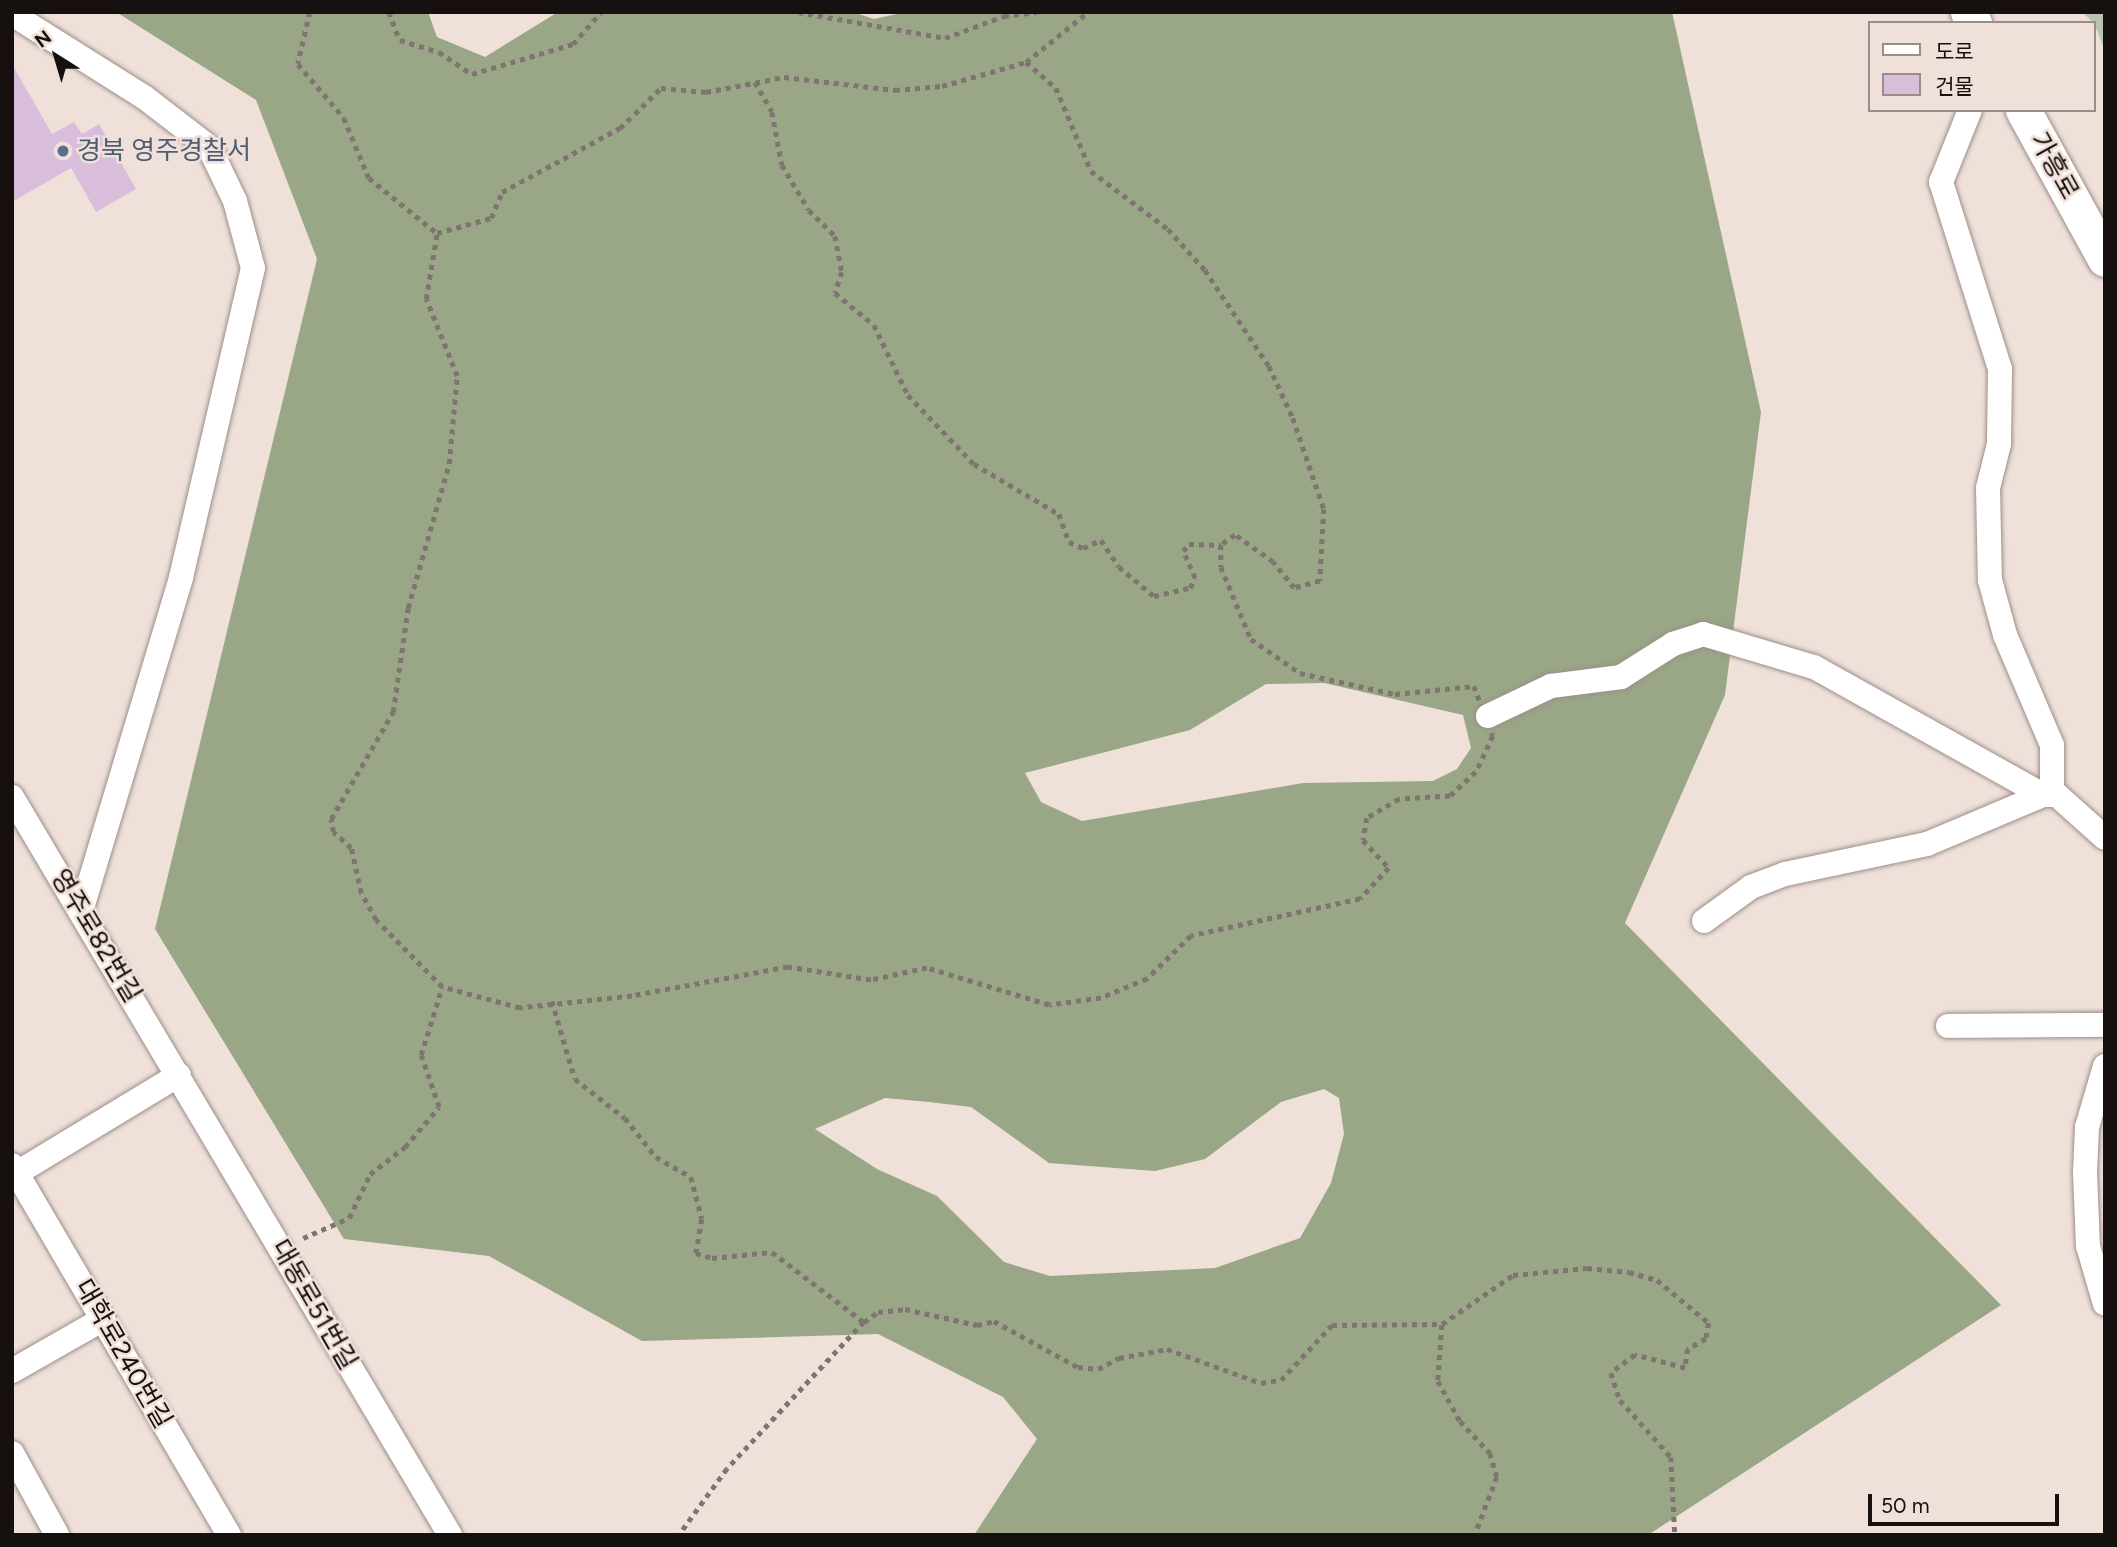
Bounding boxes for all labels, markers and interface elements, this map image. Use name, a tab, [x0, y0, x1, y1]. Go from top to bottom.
north arrow	[21, 21, 91, 91]
legend	[1868, 21, 2096, 112]
text: N	[30, 25, 56, 52]
text: 도로	[1935, 39, 1974, 64]
text: 건물	[1935, 74, 1974, 99]
street label: 가흥로	[2023, 127, 2085, 205]
place label: 경북 영주경찰서	[77, 135, 251, 167]
marker: 경북 영주경찰서	[55, 143, 71, 159]
street label: 영주로82번길	[44, 864, 148, 1008]
street label: 대동로51번길	[264, 1234, 364, 1376]
street label: 대학로240번길	[68, 1274, 178, 1434]
scale bar	[1872, 1480, 2063, 1524]
text: 50 m	[1881, 1493, 1930, 1518]

